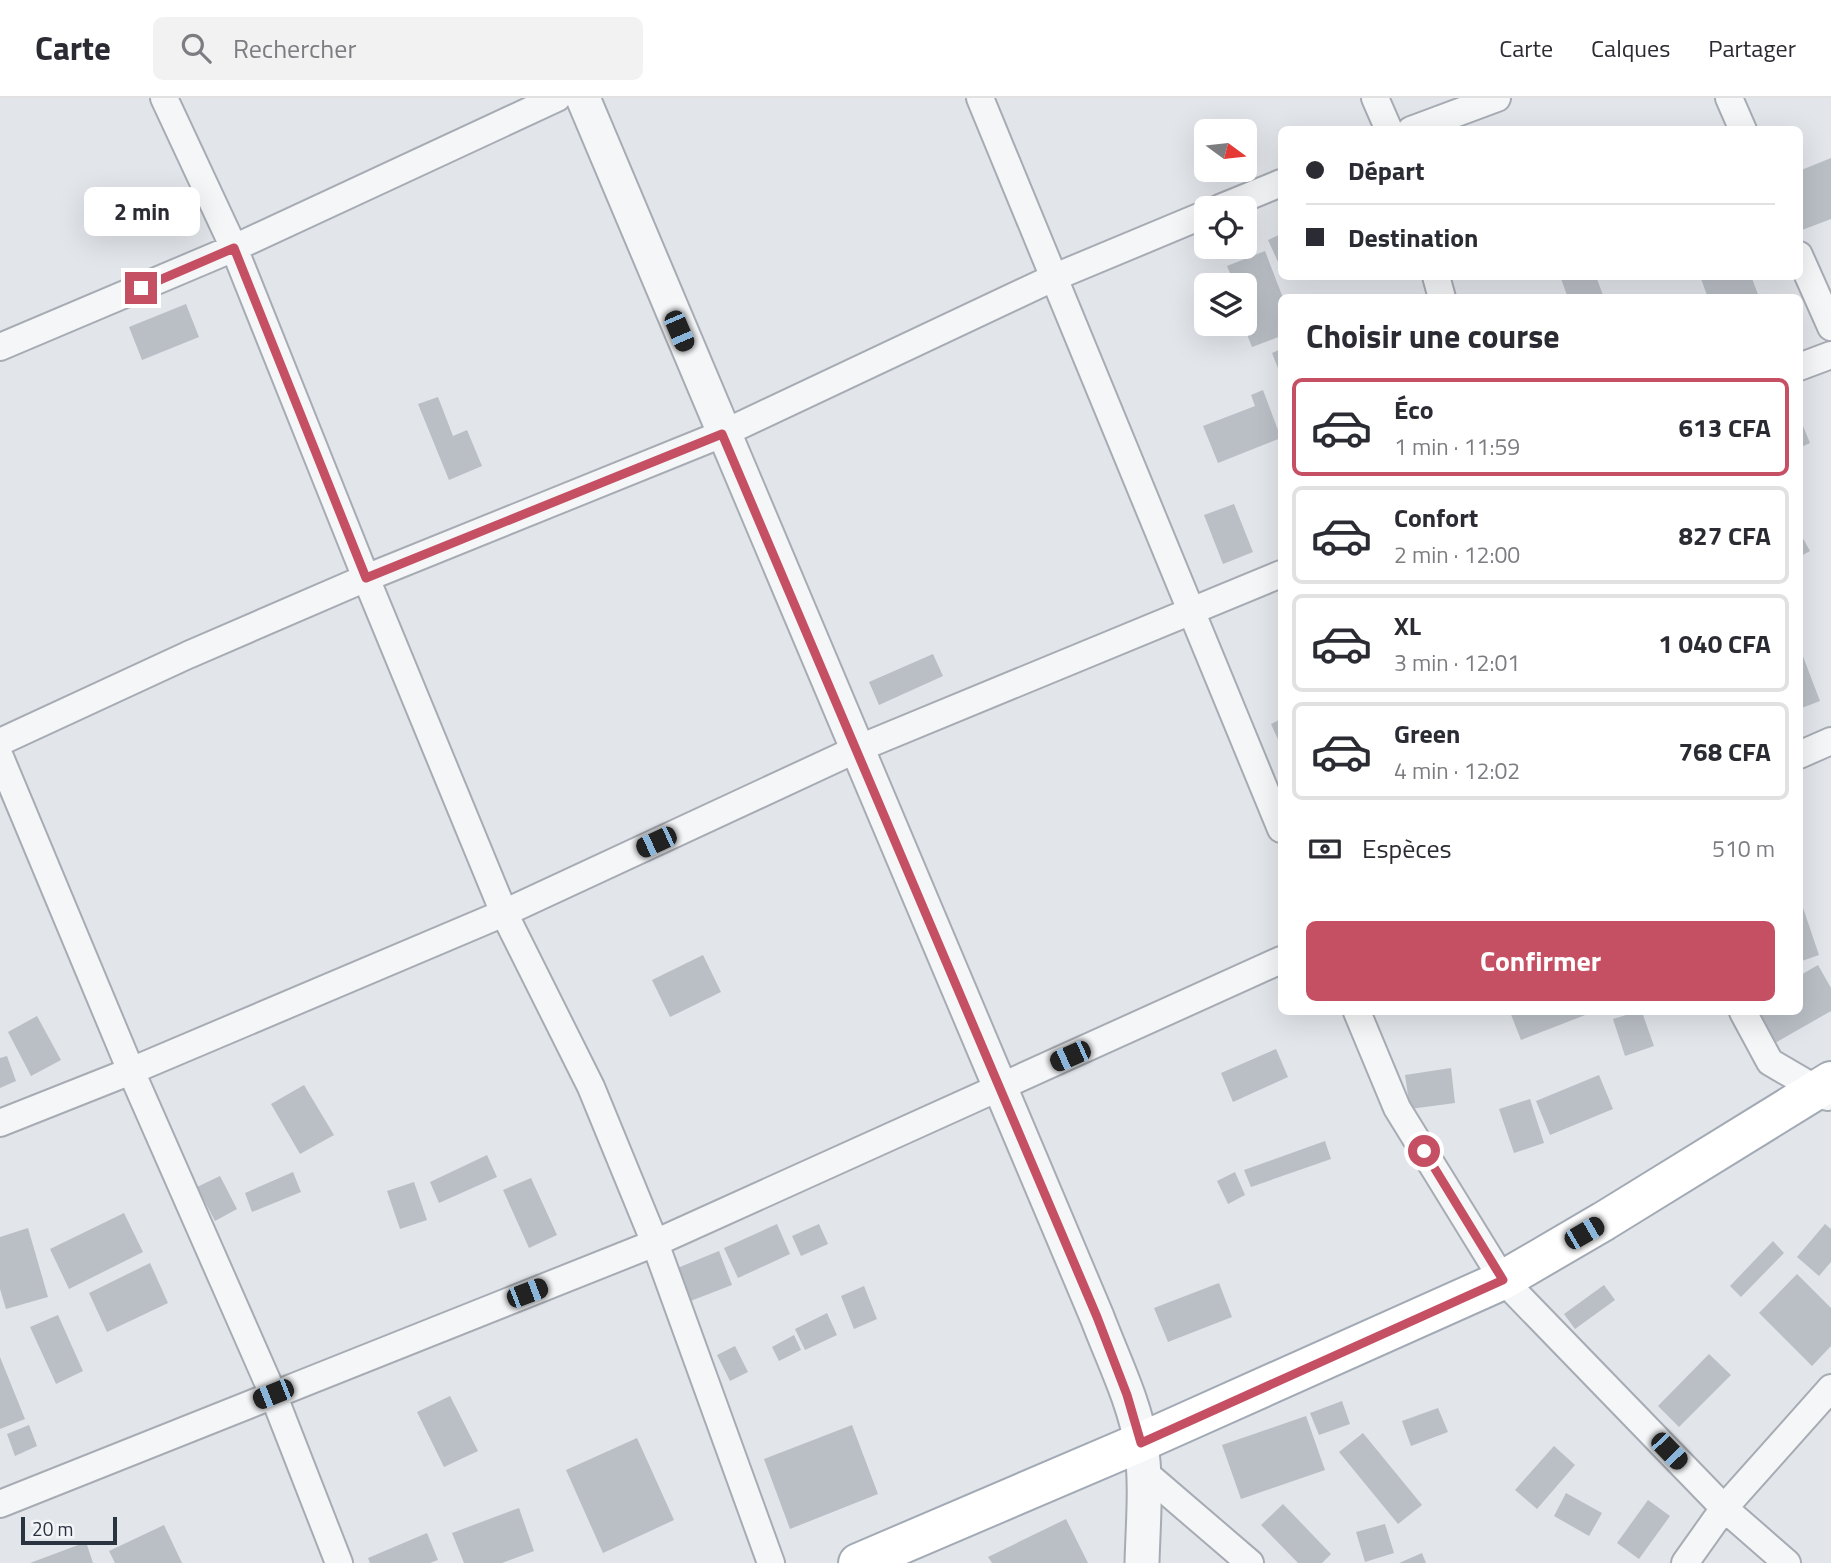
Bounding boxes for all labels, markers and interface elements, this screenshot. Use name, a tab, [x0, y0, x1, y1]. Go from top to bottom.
search box	[153, 17, 643, 80]
text: Carte	[35, 23, 111, 73]
icon: search	[177, 29, 215, 67]
text: Rechercher	[233, 29, 356, 68]
text: Carte	[1499, 30, 1553, 66]
text: Calques	[1591, 30, 1670, 66]
text: Partager	[1708, 30, 1796, 66]
north arrow	[1194, 119, 1256, 182]
map controls	[1194, 119, 1257, 336]
text: Départ	[1348, 151, 1424, 190]
callout: 2 min	[83, 186, 199, 236]
text: 2 min	[114, 194, 170, 229]
button: locate	[1194, 196, 1257, 259]
text: Destination	[1348, 218, 1478, 257]
route end	[125, 272, 157, 304]
button: layers	[1194, 273, 1257, 336]
car	[662, 308, 697, 354]
text: Choisir une course	[1306, 312, 1560, 360]
text: Éco	[1394, 390, 1434, 429]
icon: car	[1310, 396, 1373, 459]
text: 613 CFA	[1679, 408, 1771, 447]
text: 1 min · 11:59	[1394, 429, 1520, 464]
text: Confort	[1394, 498, 1478, 537]
icon: car	[1310, 504, 1373, 567]
text: 827 CFA	[1679, 516, 1771, 555]
text: 2 min · 12:00	[1394, 537, 1520, 572]
text: XL	[1394, 606, 1421, 645]
icon: car	[1310, 612, 1373, 675]
text: 1 040 CFA	[1658, 624, 1771, 663]
text: 3 min · 12:01	[1394, 645, 1520, 680]
text: Green	[1394, 714, 1460, 753]
icon: car	[1310, 720, 1373, 783]
text: 768 CFA	[1679, 732, 1771, 771]
text: 4 min · 12:02	[1394, 753, 1520, 788]
car	[633, 824, 680, 860]
text: Espèces	[1362, 829, 1452, 868]
icon: cash	[1306, 830, 1344, 868]
text: 510 m	[1712, 831, 1775, 866]
button: Confirmer	[1306, 921, 1775, 1001]
car	[1047, 1038, 1094, 1074]
route start	[1408, 1135, 1440, 1167]
car	[1561, 1213, 1608, 1253]
car	[504, 1276, 551, 1310]
car	[250, 1376, 297, 1412]
car	[1647, 1429, 1692, 1473]
scale bar	[21, 1514, 117, 1546]
text: 20 m	[32, 1514, 73, 1543]

